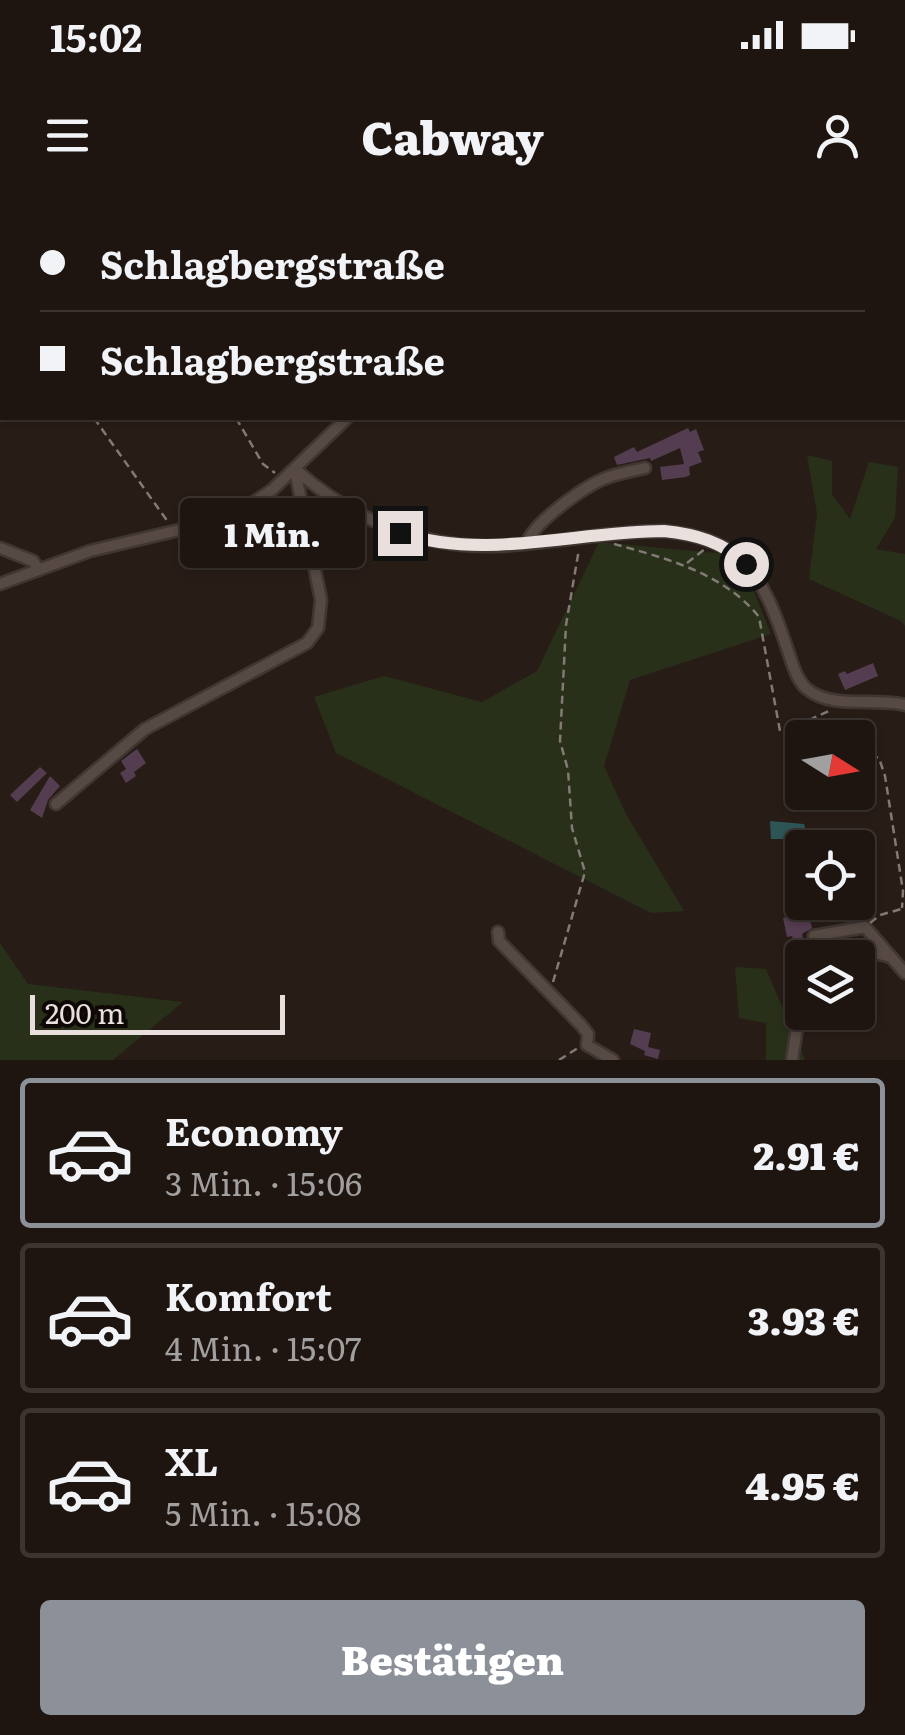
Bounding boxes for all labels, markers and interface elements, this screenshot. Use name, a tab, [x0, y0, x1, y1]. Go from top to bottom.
text: 15:02	[50, 7, 142, 64]
text: Cabway	[361, 102, 544, 169]
icon: menu	[40, 108, 95, 163]
icon: person	[810, 108, 865, 163]
text: Schlagbergstraße	[100, 234, 445, 291]
text: Schlagbergstraße	[100, 330, 445, 387]
callout: 1 Min.	[180, 498, 365, 568]
text: 1 Min.	[224, 509, 321, 557]
route end	[378, 511, 423, 556]
route start	[724, 542, 769, 587]
north arrow	[785, 720, 875, 810]
map controls	[785, 720, 875, 1030]
button: locate	[785, 830, 875, 920]
button: layers	[785, 940, 875, 1030]
scale bar	[30, 990, 285, 1034]
text: 200 m	[45, 991, 124, 1033]
text: Economy	[165, 1101, 343, 1158]
icon: car	[45, 1108, 135, 1198]
text: 2.91 €	[753, 1125, 860, 1182]
text: 3 Min. · 15:06	[165, 1158, 362, 1206]
text: Komfort	[165, 1266, 332, 1323]
icon: car	[45, 1273, 135, 1363]
text: 3.93 €	[748, 1290, 860, 1347]
text: 4 Min. · 15:07	[165, 1323, 361, 1371]
text: XL	[165, 1431, 218, 1488]
icon: car	[45, 1438, 135, 1528]
text: 4.95 €	[745, 1455, 860, 1512]
text: 5 Min. · 15:08	[165, 1488, 361, 1536]
button: Bestätigen	[40, 1600, 865, 1715]

